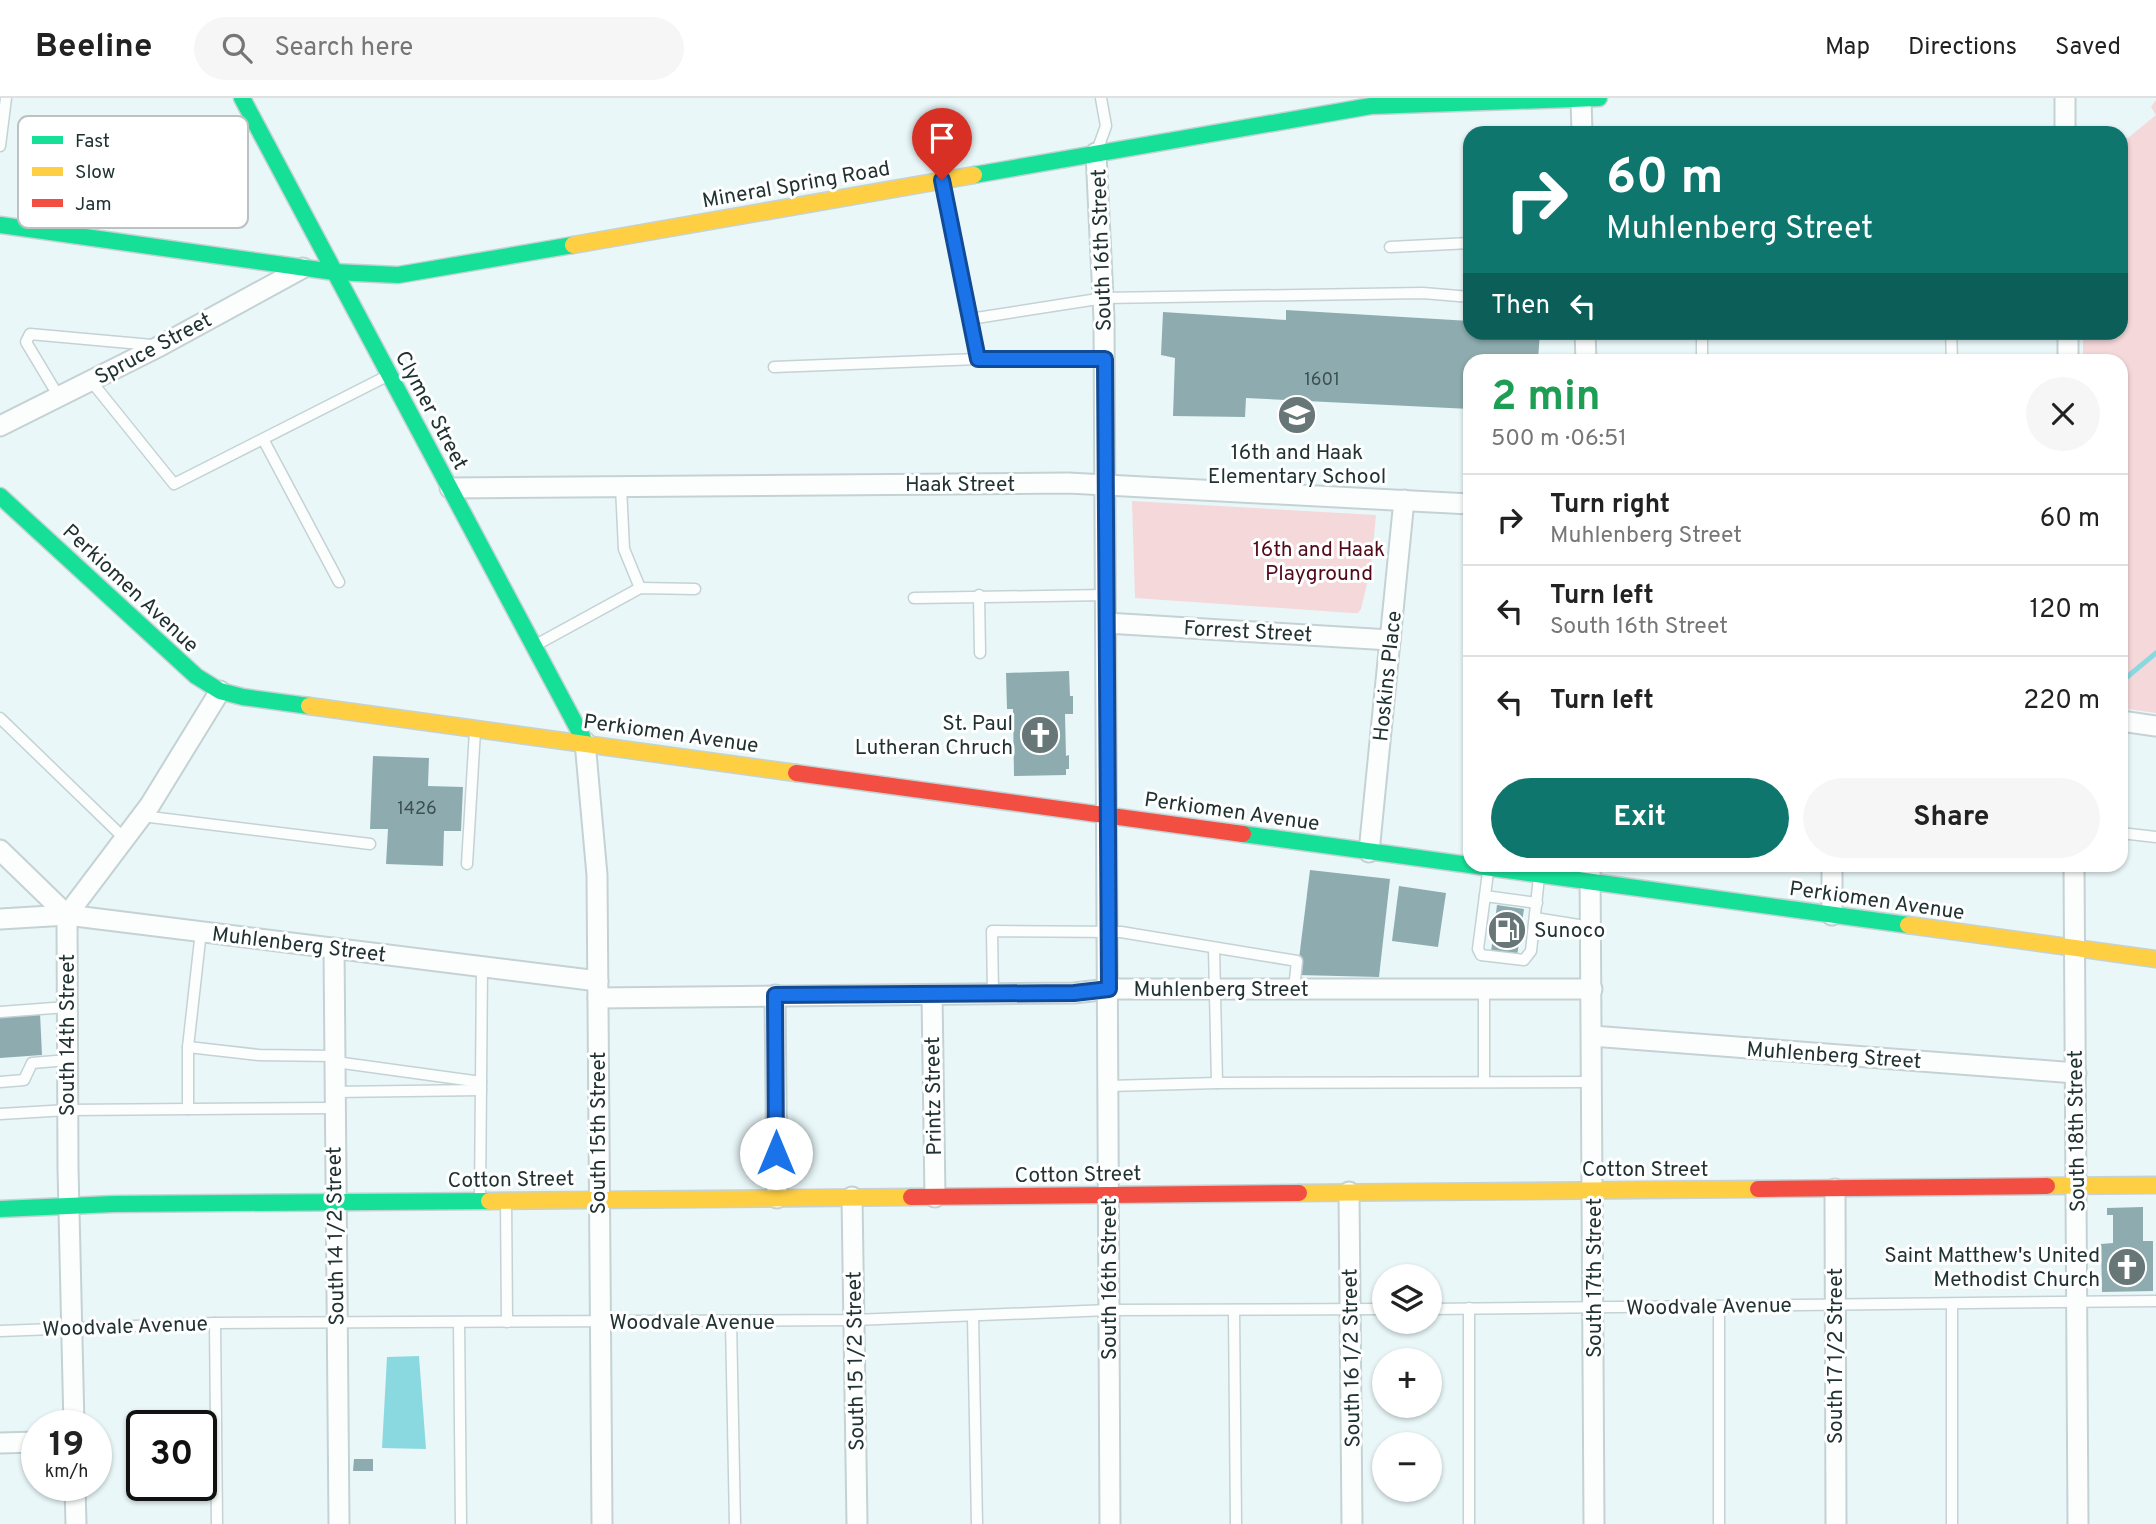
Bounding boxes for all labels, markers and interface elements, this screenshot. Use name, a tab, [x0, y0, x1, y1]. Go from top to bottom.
search box	[194, 17, 684, 80]
text: Beeline	[35, 27, 152, 69]
icon: search	[218, 29, 256, 67]
text: Search here	[274, 32, 413, 65]
text: Map	[1825, 33, 1870, 63]
text: Directions	[1908, 33, 2017, 63]
text: Saved	[2055, 33, 2121, 63]
pin	[912, 108, 972, 180]
legend	[18, 116, 248, 228]
icon: arrive	[923, 119, 961, 157]
text: Fast	[75, 130, 110, 154]
text: 60 m	[1606, 149, 1724, 211]
icon: right	[1491, 154, 1582, 245]
street label: Mineral Spring Road	[700, 156, 892, 215]
text: Slow	[75, 161, 115, 185]
street label: South 16th Street	[1086, 168, 1119, 332]
text: Jam	[75, 193, 112, 217]
text: Muhlenberg Street	[1606, 210, 1873, 250]
icon: left	[1564, 287, 1602, 325]
text: Then	[1491, 290, 1550, 323]
street label: Spruce Street	[91, 307, 217, 391]
street label: Clymer Street	[388, 347, 473, 475]
house number: 1601	[1304, 369, 1340, 392]
text: 2 min	[1491, 372, 1601, 425]
button: close	[2026, 377, 2100, 451]
school or university icon: 16th and Haak Elementary School	[1276, 394, 1318, 436]
text: 500 m · 06:51	[1491, 425, 1627, 454]
place label: 16th and Haak Elementary School	[1208, 440, 1386, 491]
street label: Haak Street	[905, 472, 1015, 499]
text: Turn right	[1550, 489, 1670, 522]
icon: right	[1491, 501, 1529, 539]
text: 60 m	[2040, 503, 2100, 536]
street label: Perkiomen Avenue	[56, 519, 204, 659]
text: Muhlenberg Street	[1550, 522, 1742, 551]
park label: 16th and Haak Playground	[1253, 537, 1385, 588]
text: Turn left	[1550, 580, 1654, 613]
icon: left	[1491, 592, 1529, 630]
text: 120 m	[2030, 594, 2100, 627]
street label: Hoskins Place	[1368, 609, 1409, 743]
text: South 16th Street	[1550, 613, 1728, 642]
street label: Forrest Street	[1183, 616, 1313, 649]
icon: left	[1491, 683, 1529, 721]
text: Turn left	[1550, 685, 1654, 718]
text: 220 m	[2023, 685, 2100, 718]
street label: Perkiomen Avenue	[581, 709, 760, 760]
place label: St. Paul Lutheran Chruch	[855, 711, 1013, 762]
church icon: St. Paul Lutheran Chruch	[1019, 714, 1061, 756]
button: Exit	[1491, 778, 1789, 858]
button: Share	[1803, 778, 2100, 858]
street label: Perkiomen Avenue	[1142, 787, 1321, 838]
house number: 1426	[397, 798, 437, 821]
street label: Perkiomen Avenue	[1787, 876, 1966, 927]
fuel station icon: Sunoco	[1486, 909, 1528, 951]
place label: Sunoco	[1534, 918, 1605, 945]
street label: Muhlenberg Street	[210, 921, 387, 970]
street label: South 14th Street	[55, 954, 82, 1116]
street label: Muhlenberg Street	[1133, 977, 1309, 1004]
street label: Printz Street	[920, 1036, 949, 1156]
street label: Muhlenberg Street	[1746, 1037, 1922, 1076]
street label: South 18th Street	[2063, 1050, 2092, 1212]
street label: South 15th Street	[586, 1052, 613, 1214]
position arrow	[739, 1116, 813, 1190]
street label: South 14 1/2 Street	[321, 1146, 352, 1326]
street label: Cotton Street	[1582, 1157, 1708, 1184]
street label: Cotton Street	[1014, 1161, 1142, 1190]
street label: Cotton Street	[447, 1166, 575, 1195]
street label: South 16th Street	[1097, 1198, 1124, 1360]
street label: South 17th Street	[1582, 1198, 1609, 1358]
place label: Saint Matthew's United Methodist Church	[1884, 1243, 2100, 1294]
church icon: Saint Matthew's United Methodist Church	[2106, 1246, 2148, 1288]
map controls	[1372, 1264, 1442, 1502]
button: layers	[1372, 1264, 1442, 1334]
street label: South 16 1/2 Street	[1337, 1268, 1368, 1448]
street label: South 17 1/2 Street	[1823, 1268, 1850, 1444]
street label: South 15 1/2 Street	[841, 1271, 872, 1451]
street label: Woodvale Avenue	[1626, 1293, 1792, 1322]
street label: Woodvale Avenue	[609, 1310, 775, 1337]
street label: Woodvale Avenue	[42, 1311, 208, 1344]
button: +	[1372, 1348, 1442, 1418]
speed limit sign: 30	[126, 1410, 217, 1501]
text: 19	[49, 1424, 84, 1468]
button: −	[1372, 1432, 1442, 1502]
text: km/h	[45, 1461, 88, 1484]

